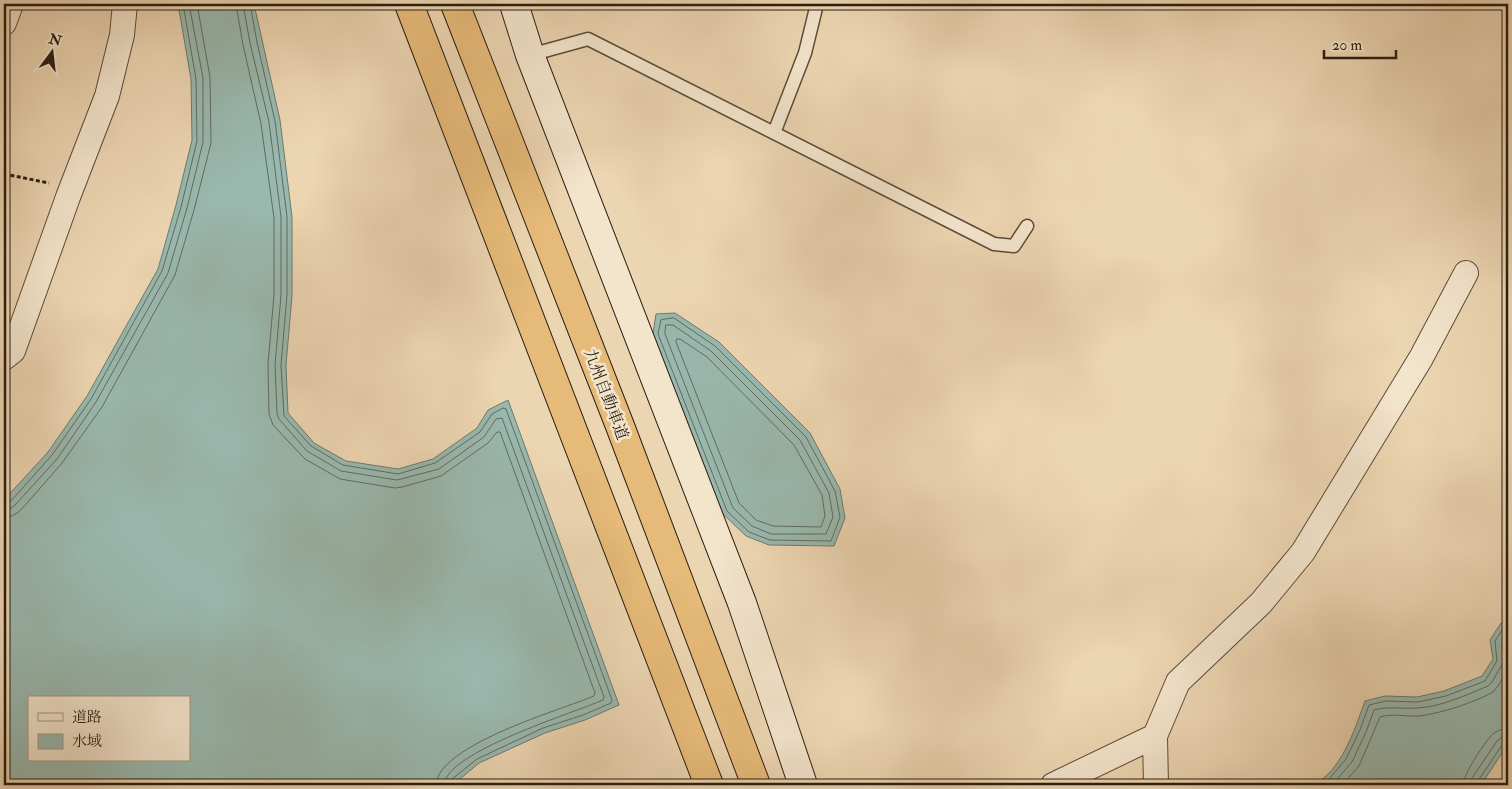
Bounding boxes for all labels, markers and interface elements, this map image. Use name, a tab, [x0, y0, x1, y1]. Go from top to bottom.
north arrow	[28, 28, 78, 78]
scale bar	[1324, 28, 1397, 60]
text: N	[46, 30, 64, 50]
text: 20 m	[1332, 36, 1362, 55]
street label: 九州自動車道	[580, 346, 633, 443]
legend	[28, 696, 190, 762]
text: 道路	[72, 708, 102, 727]
text: 水域	[72, 732, 102, 751]

